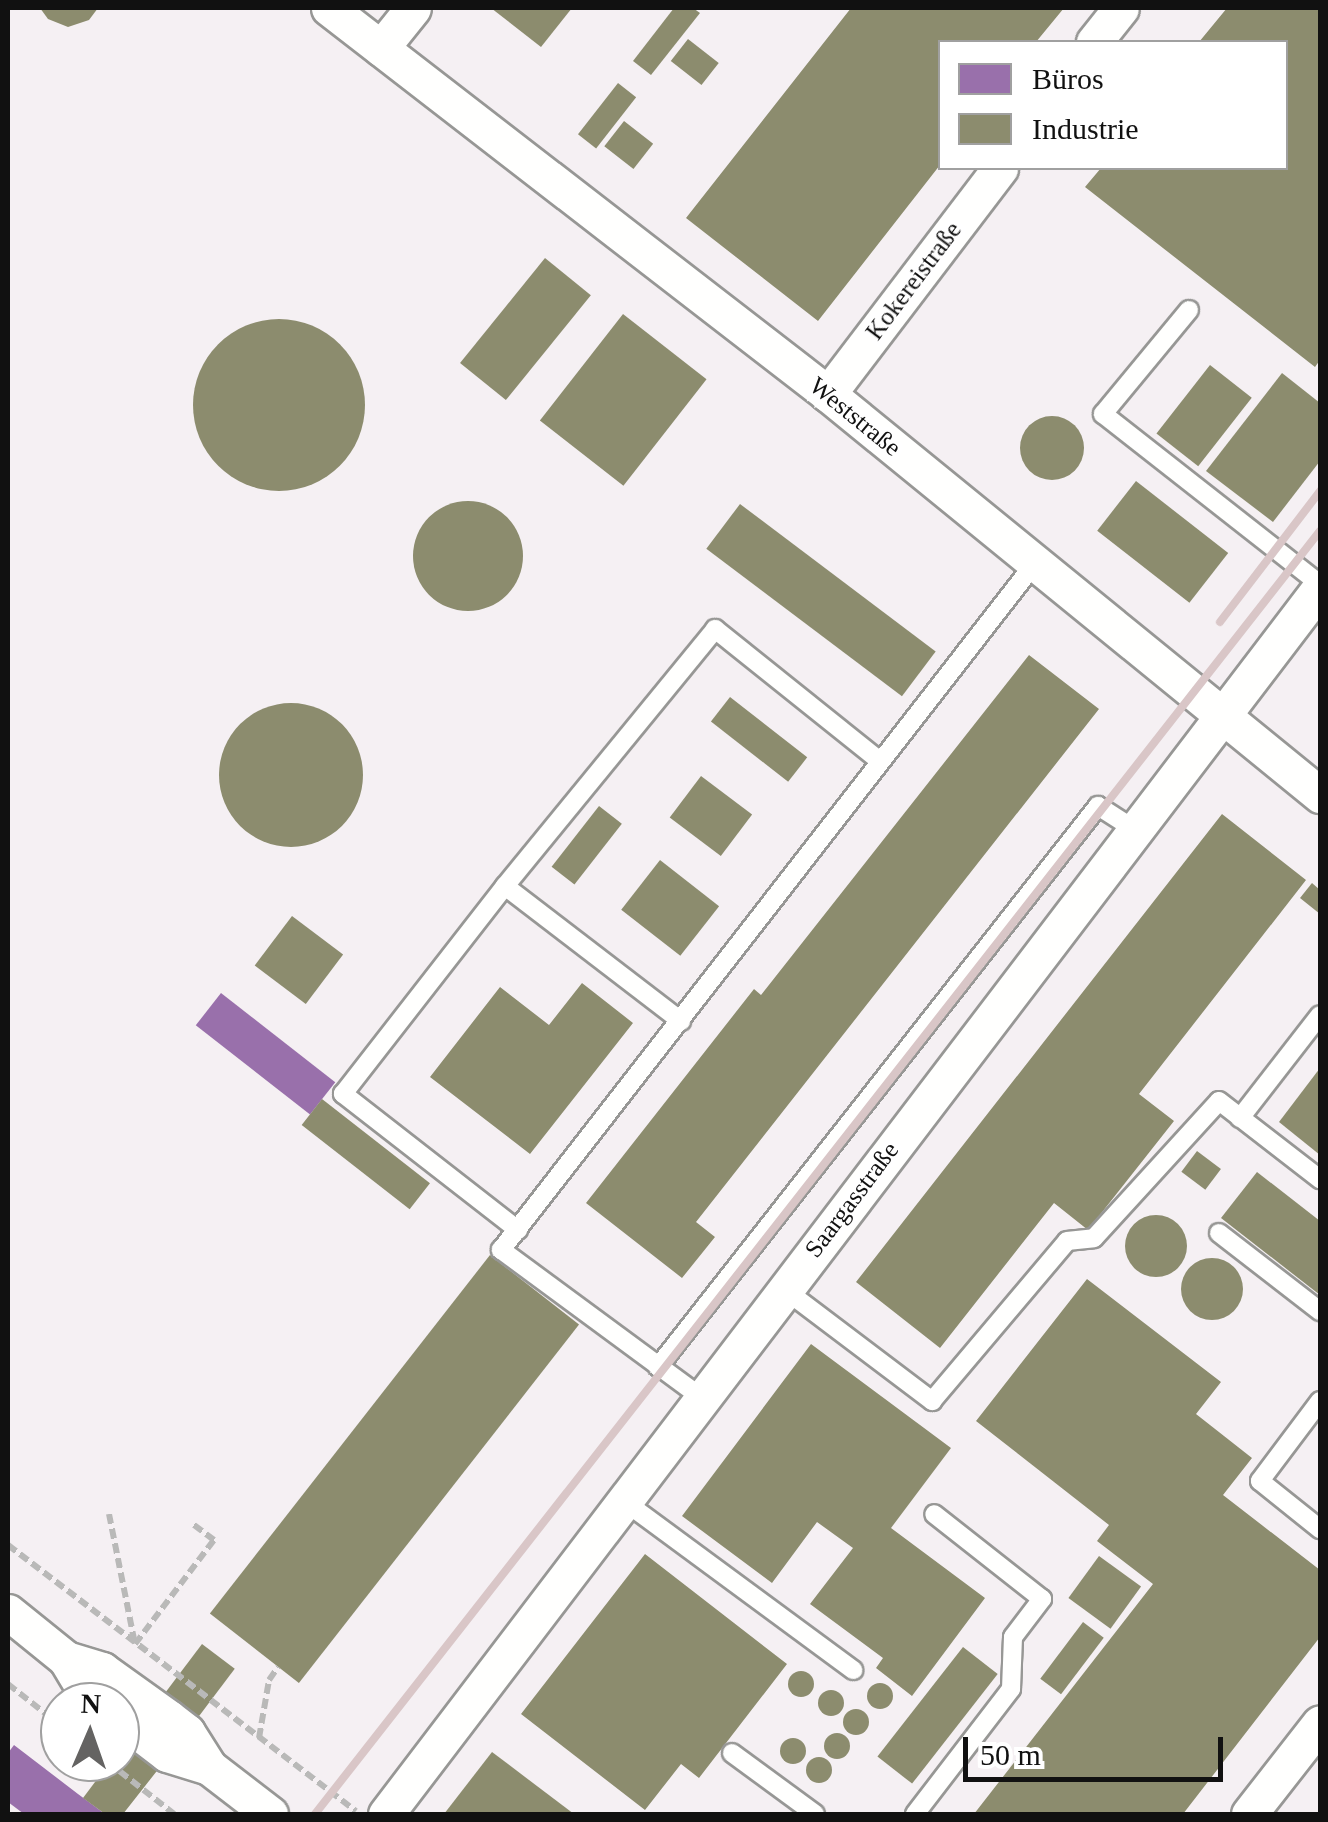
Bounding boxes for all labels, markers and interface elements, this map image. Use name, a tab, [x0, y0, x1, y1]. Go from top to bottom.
legend	[938, 40, 1288, 170]
text: Büros	[1032, 62, 1104, 95]
text: Industrie	[1032, 112, 1139, 145]
street label: Kokereistraße	[860, 216, 968, 346]
street label: Weststraße	[803, 371, 907, 463]
street label: Saargasstraße	[799, 1136, 905, 1264]
north arrow	[40, 1682, 140, 1782]
text: N	[80, 1688, 102, 1719]
scale bar	[968, 1717, 1228, 1779]
text: 50 m	[980, 1738, 1041, 1771]

